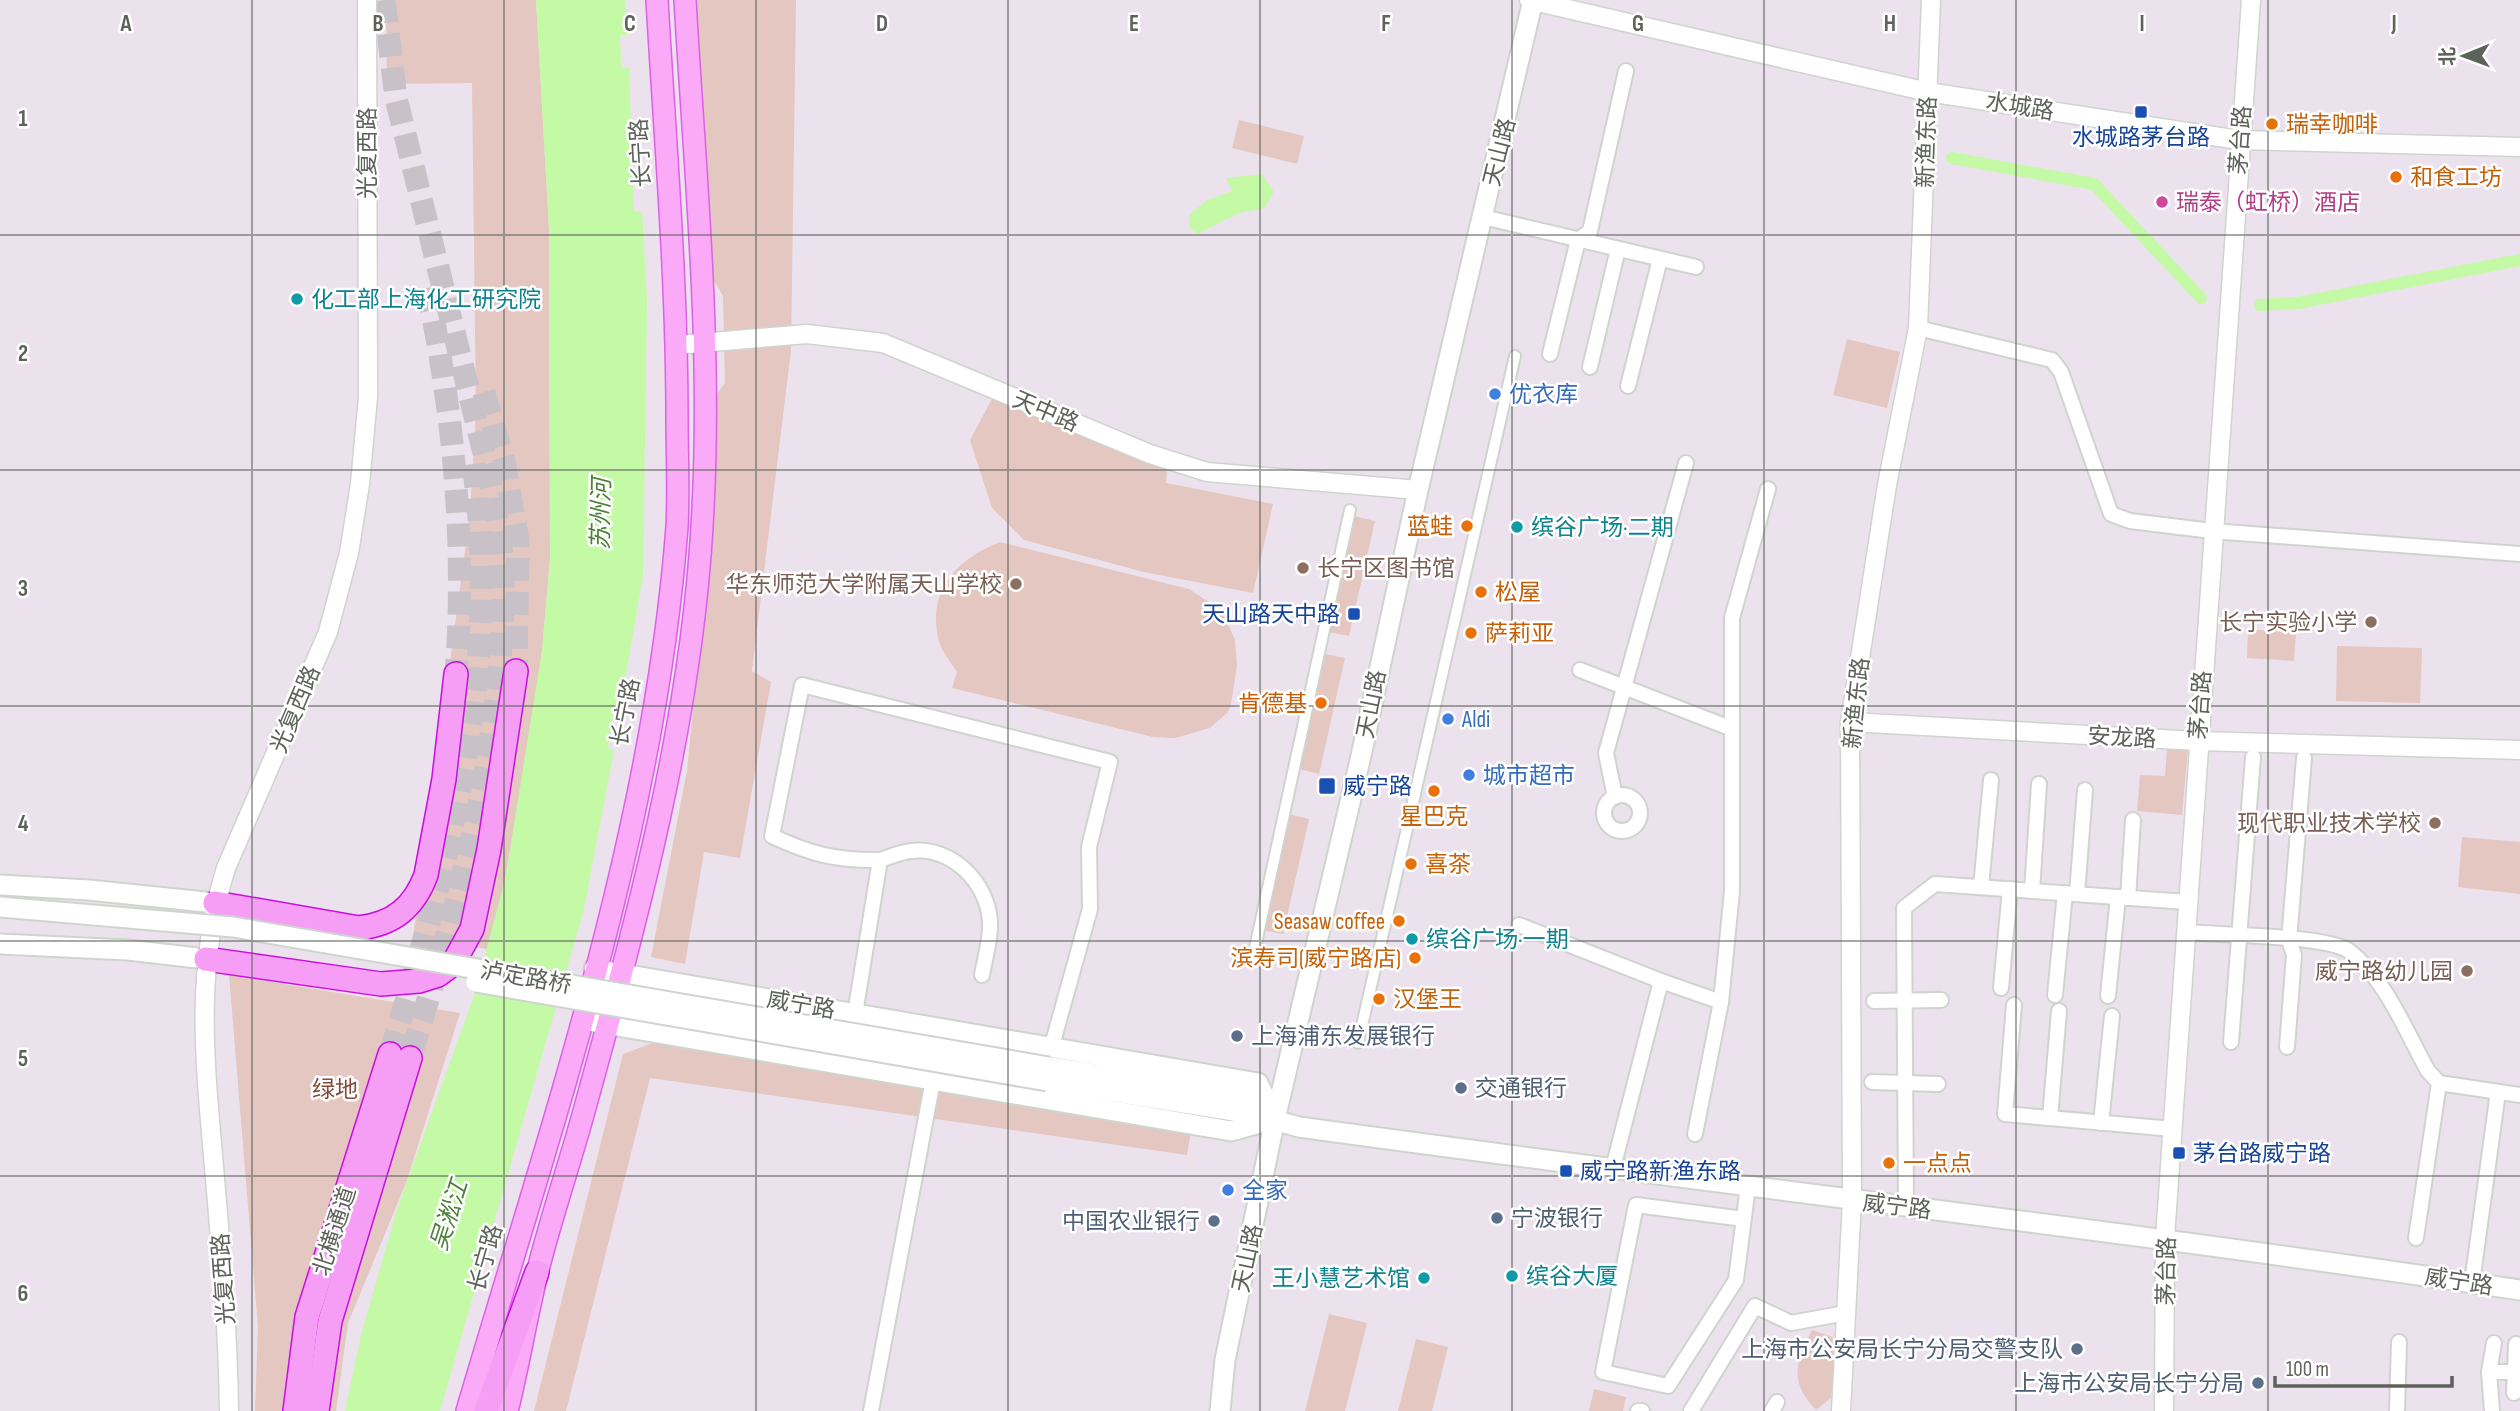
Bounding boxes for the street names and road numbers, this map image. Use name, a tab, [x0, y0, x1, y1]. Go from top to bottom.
street label: 水城路	[1984, 88, 2056, 126]
street label: 新渔东路	[1911, 96, 1943, 188]
street label: 茅台路	[2225, 105, 2257, 175]
street label: 光复西路	[354, 107, 382, 199]
street label: 天山路	[1478, 115, 1522, 189]
street label: 长宁路	[625, 118, 657, 188]
street label: 天中路	[1008, 386, 1083, 438]
street label: 新渔东路	[1838, 656, 1876, 750]
street label: 光复西路	[265, 662, 327, 757]
street label: 天山路	[1352, 668, 1392, 741]
street label: 茅台路	[2185, 670, 2217, 740]
street label: 长宁路	[606, 676, 646, 749]
street label: 安龙路	[2087, 722, 2157, 754]
street label: 泸定路桥	[478, 956, 574, 1000]
street label: 威宁路	[764, 985, 837, 1025]
street label: 北横通道	[307, 1183, 362, 1279]
street label: 威宁路	[1861, 1189, 1933, 1225]
street label: 长宁路	[463, 1221, 509, 1295]
street label: 天山路	[1227, 1222, 1269, 1295]
street label: 光复西路	[207, 1232, 241, 1326]
street label: 茅台路	[2152, 1236, 2182, 1306]
street label: 威宁路	[2423, 1263, 2495, 1301]

